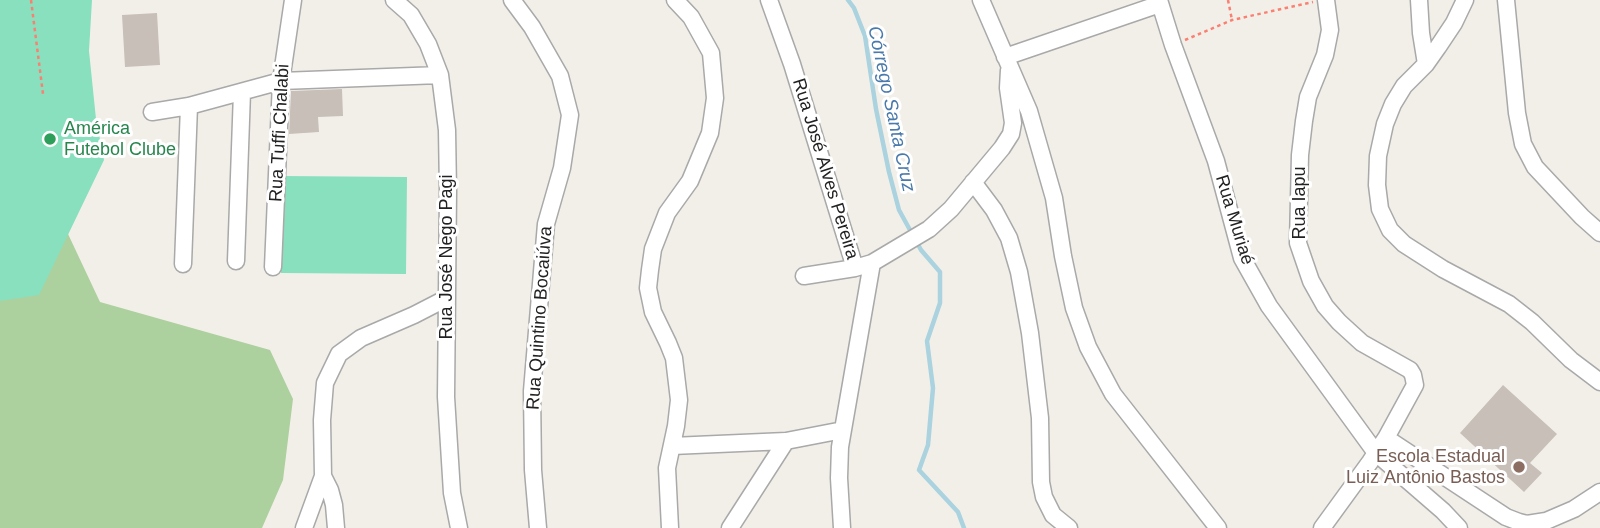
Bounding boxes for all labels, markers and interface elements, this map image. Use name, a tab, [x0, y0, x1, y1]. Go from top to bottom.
water label: Córrego Santa Cruz	[862, 24, 920, 194]
street label: Rua Tuffi Chalabi	[266, 63, 294, 203]
street label: Rua José Alves Pereira	[787, 76, 863, 262]
place label: América Futebol Clube	[64, 118, 176, 160]
marker: América Futebol Clube	[42, 131, 58, 147]
street label: Rua Iapu	[1289, 166, 1311, 240]
street label: Rua Muriaé	[1210, 172, 1258, 268]
street label: Rua José Nego Pagi	[436, 174, 458, 340]
street label: Rua Quintino Bocaiúva	[523, 225, 557, 411]
place label: Escola Estadual Luiz Antônio Bastos	[1346, 446, 1505, 489]
marker: Escola Estadual Luiz Antônio Bastos	[1511, 459, 1527, 475]

